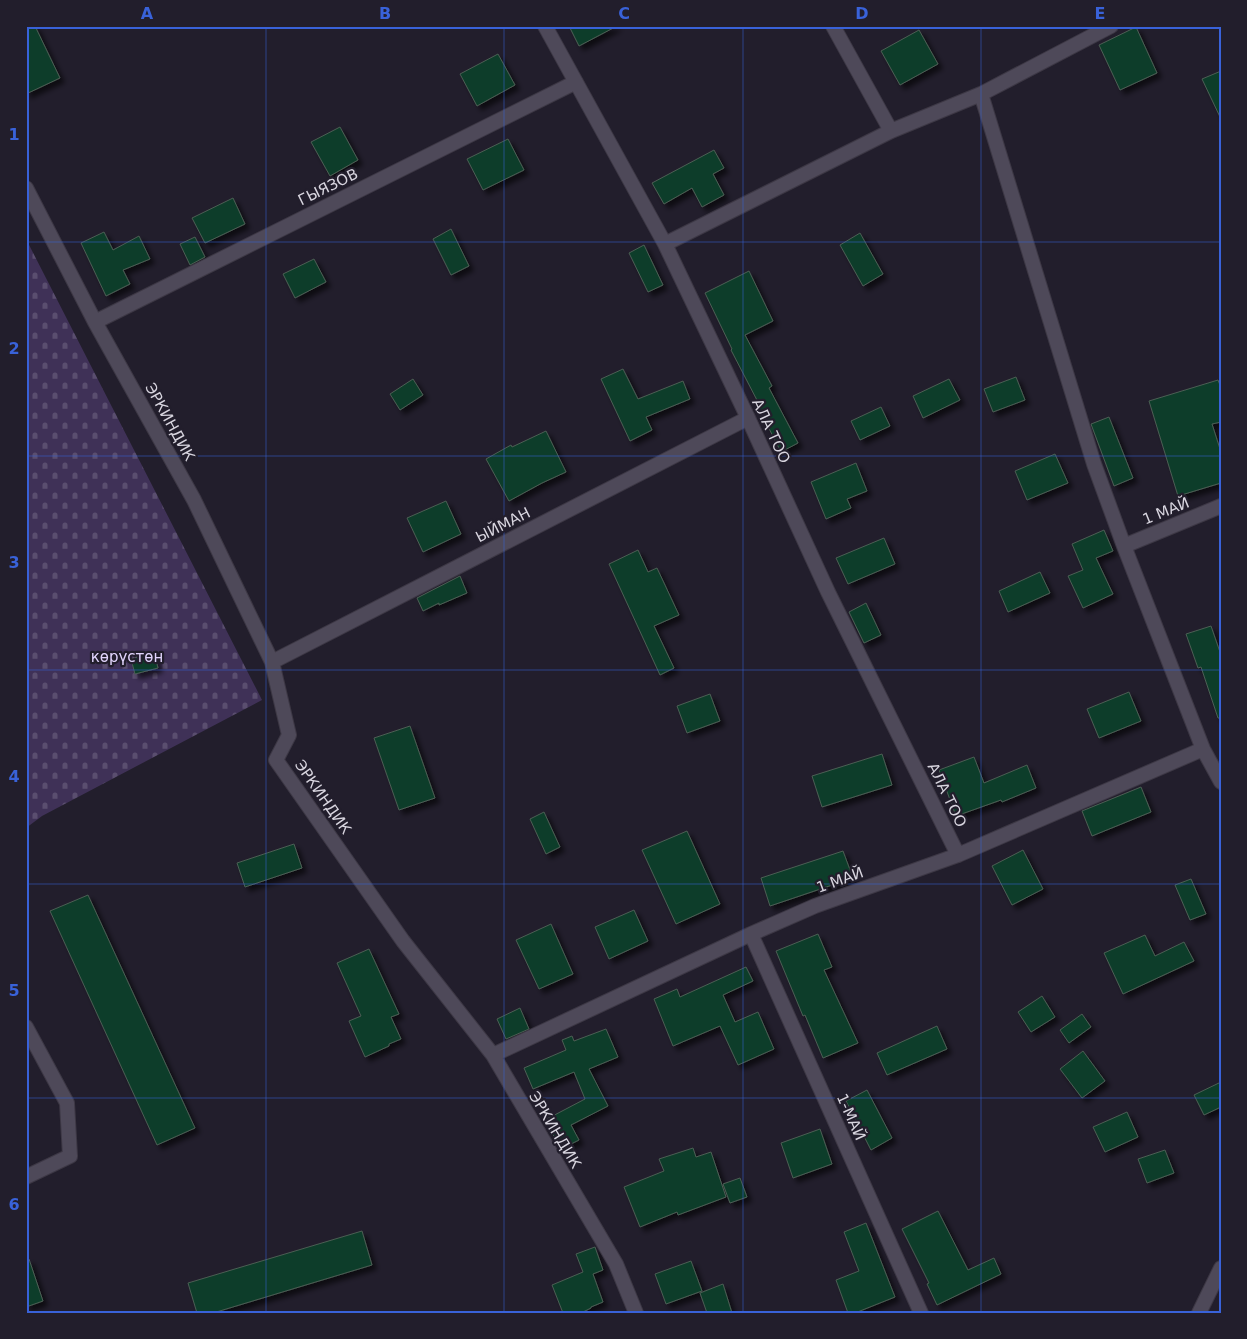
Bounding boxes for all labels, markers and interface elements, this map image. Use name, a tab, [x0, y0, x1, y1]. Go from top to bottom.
text: A	[141, 4, 154, 23]
text: B	[379, 4, 391, 23]
text: C	[618, 4, 630, 23]
text: D	[855, 4, 869, 23]
text: E	[1095, 4, 1105, 23]
text: 1	[8, 125, 20, 144]
street label: ГЫЯЗОВ	[295, 165, 361, 209]
text: 2	[8, 339, 20, 358]
street label: ЭРКИНДИК	[141, 380, 199, 464]
street label: АЛА ТОО	[748, 396, 794, 466]
street label: 1 МАЙ	[1140, 493, 1192, 528]
street label: ЫЙМАН	[472, 503, 533, 546]
text: 3	[8, 553, 20, 572]
park label: көрүстөн	[91, 648, 163, 666]
street label: ЭРКИНДИК	[291, 757, 355, 838]
street label: АЛА ТОО	[924, 760, 970, 830]
text: 4	[8, 767, 20, 786]
street label: 1 МАЙ	[814, 862, 866, 897]
text: 5	[8, 981, 20, 1000]
street label: ЭРКИНДИК	[525, 1088, 585, 1172]
street label: 1-МАЙ	[833, 1090, 870, 1143]
text: 6	[8, 1195, 20, 1214]

